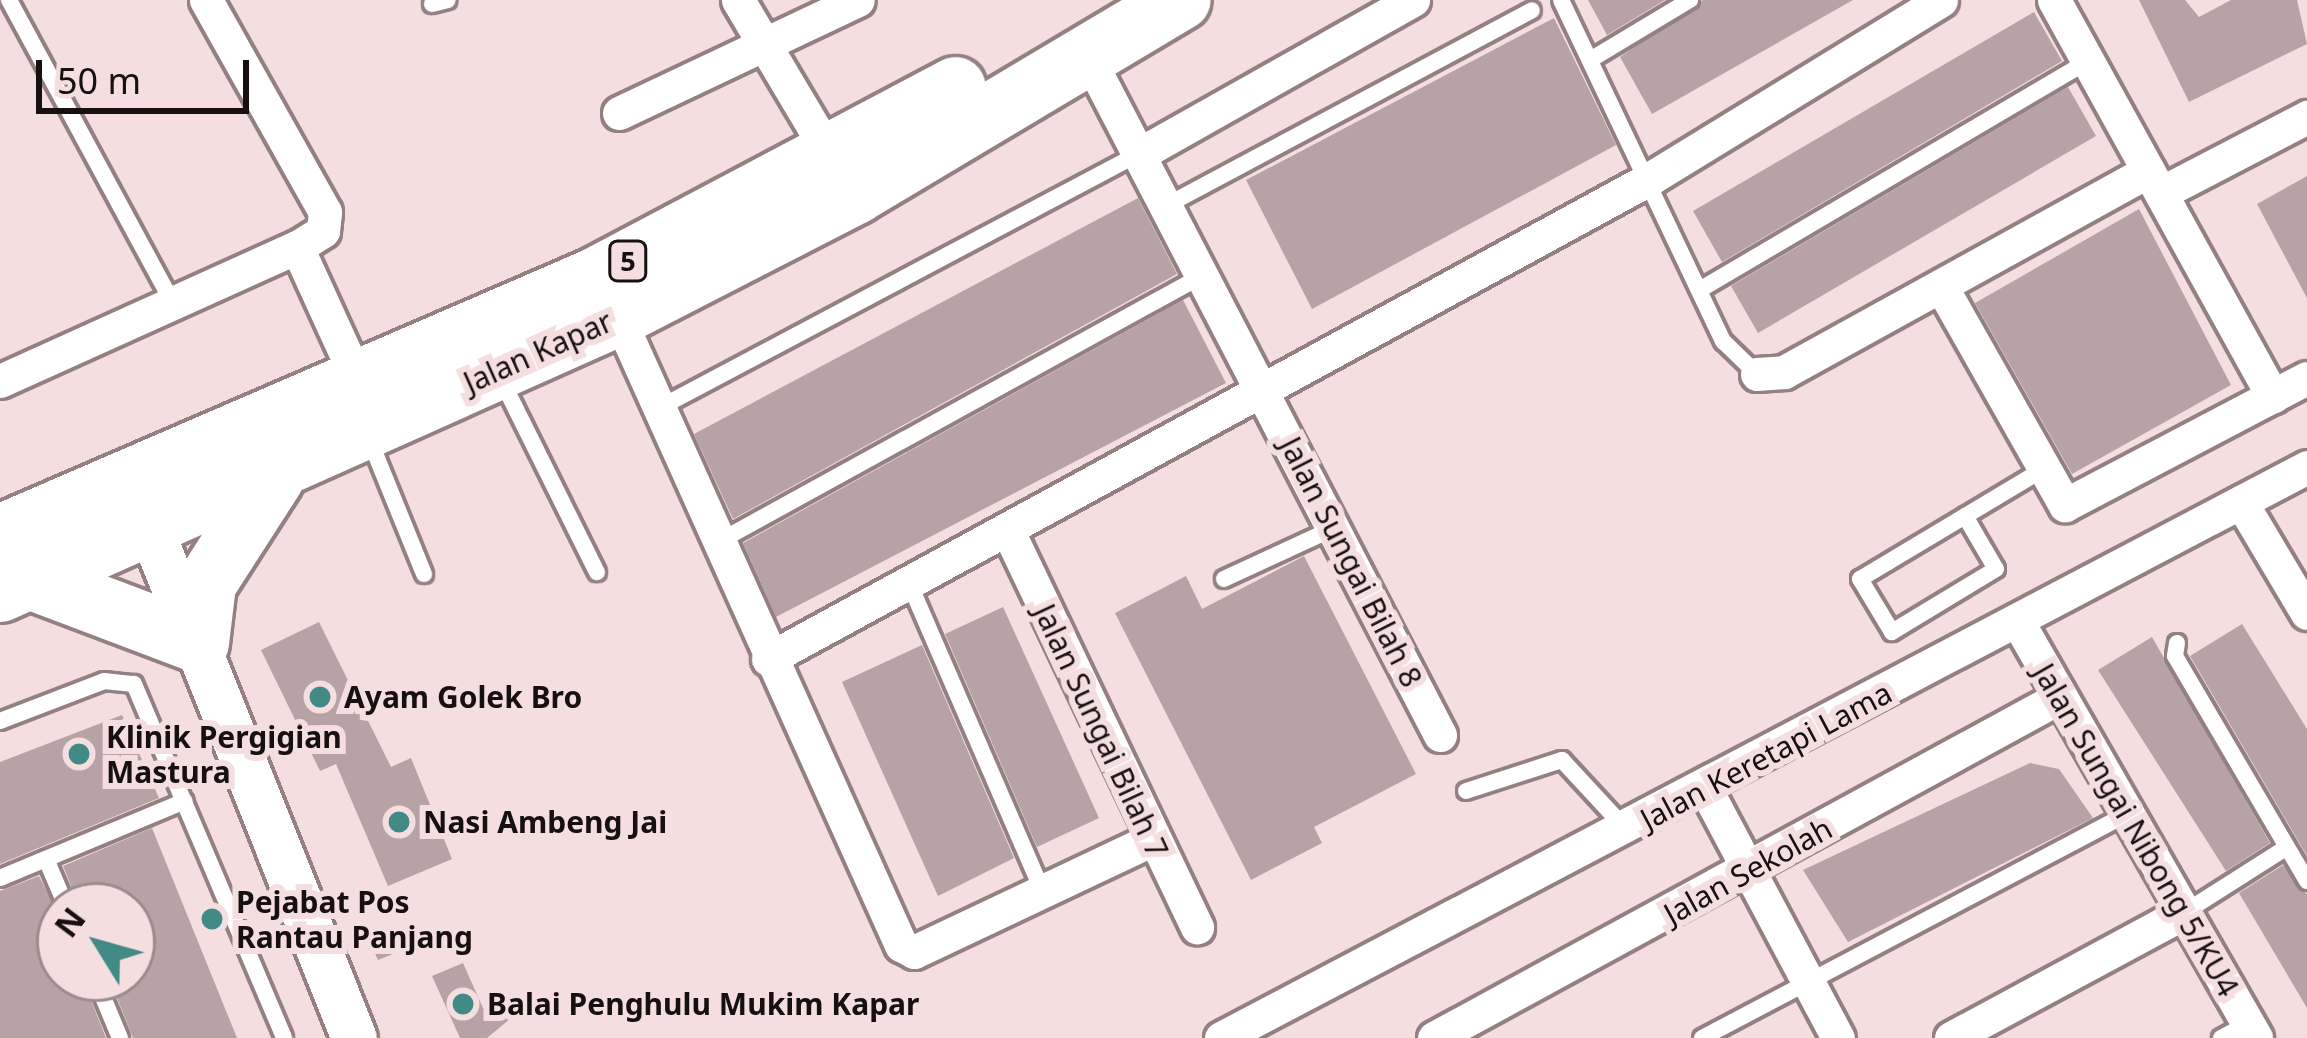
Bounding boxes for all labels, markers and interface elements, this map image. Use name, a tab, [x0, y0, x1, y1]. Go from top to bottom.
scale bar	[42, 36, 255, 110]
text: 50 m	[57, 56, 141, 105]
road number: 5	[607, 240, 649, 282]
street label: Jalan Kapar	[458, 303, 618, 401]
street label: Jalan Sungai Bilah 8	[1272, 431, 1430, 693]
street label: Jalan Sungai Bilah 7	[1026, 598, 1176, 864]
street label: Jalan Sungai Nibong 5/KU4	[2026, 657, 2246, 1003]
street label: Jalan Keretapi Lama	[1634, 675, 1898, 837]
place label: Ayam Golek Bro	[344, 679, 582, 715]
marker: Ayam Golek Bro	[307, 684, 333, 710]
place label: Klinik Pergigian Mastura	[106, 719, 342, 789]
marker: Klinik Pergigian Mastura	[63, 738, 95, 770]
place label: Nasi Ambeng Jai	[423, 804, 667, 840]
marker: Nasi Ambeng Jai	[386, 809, 412, 835]
street label: Jalan Sekolah	[1658, 810, 1838, 932]
north arrow	[36, 882, 156, 1002]
place label: Pejabat Pos Rantau Panjang	[236, 884, 473, 954]
text: N	[43, 898, 95, 946]
marker: Pejabat Pos Rantau Panjang	[199, 906, 225, 932]
place label: Balai Penghulu Mukim Kapar	[487, 986, 919, 1022]
marker: Balai Penghulu Mukim Kapar	[450, 991, 476, 1017]

